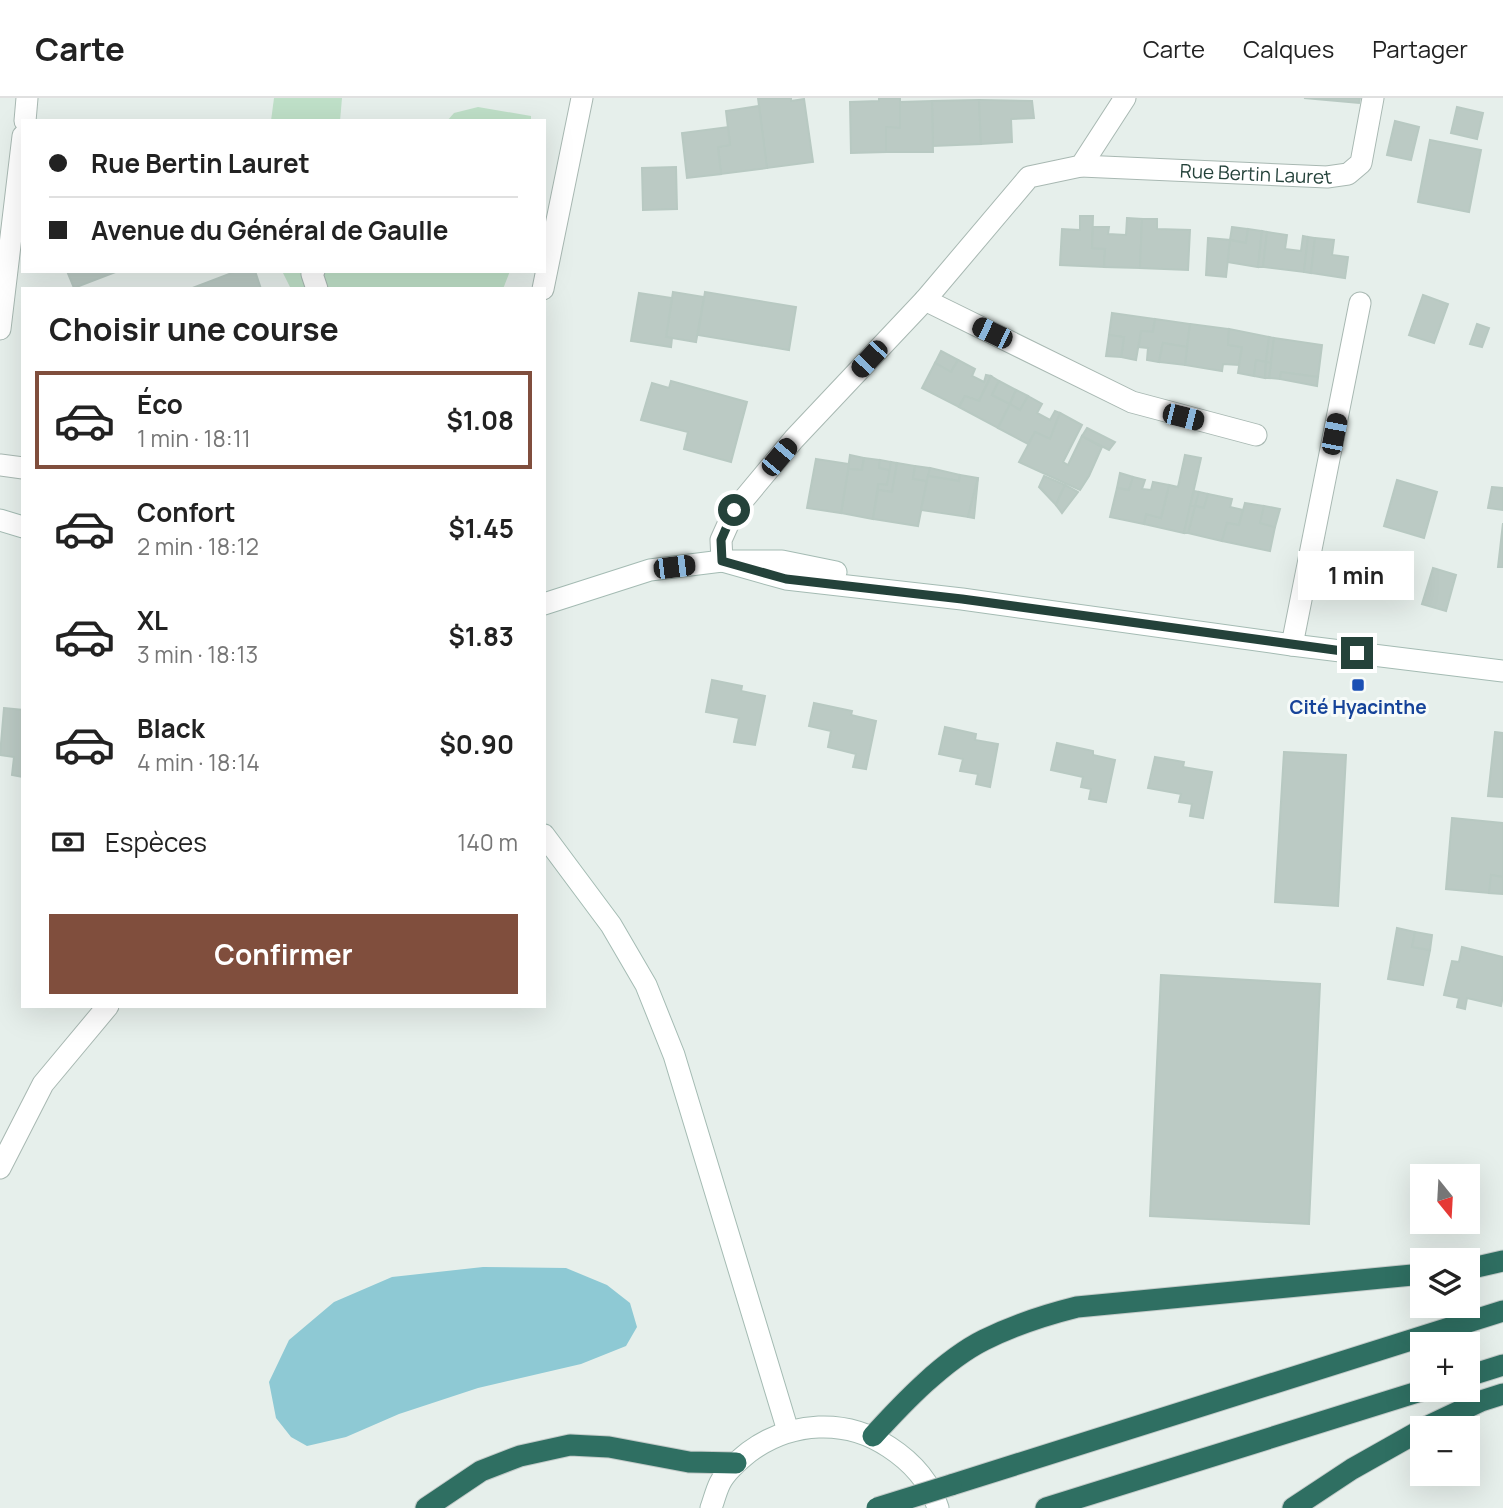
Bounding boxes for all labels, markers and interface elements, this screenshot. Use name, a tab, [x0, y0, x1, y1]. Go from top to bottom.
text: Carte	[35, 26, 125, 71]
text: Carte	[1143, 32, 1205, 65]
text: Calques	[1243, 32, 1334, 65]
text: Partager	[1372, 32, 1468, 65]
text: Rue Bertin Lauret	[91, 145, 310, 181]
street label: Rue Bertin Lauret	[1179, 157, 1334, 190]
text: Avenue du Général de Gaulle	[91, 212, 449, 248]
text: Choisir une course	[49, 307, 339, 351]
car	[969, 314, 1016, 352]
car	[847, 336, 892, 382]
text: Éco	[137, 386, 183, 422]
icon: car	[53, 389, 116, 452]
text: $1.08	[446, 402, 514, 438]
car	[1161, 402, 1206, 432]
car	[1320, 411, 1349, 457]
text: 1 min · 18:11	[137, 422, 251, 454]
car	[758, 434, 801, 480]
text: Confort	[137, 494, 236, 530]
route start	[718, 494, 750, 526]
icon: car	[53, 497, 116, 560]
text: $1.45	[448, 510, 514, 546]
text: 2 min · 18:12	[137, 530, 259, 562]
callout: 1 min	[1299, 552, 1415, 601]
car	[652, 554, 697, 580]
text: 1 min	[1328, 559, 1384, 591]
text: XL	[137, 602, 168, 638]
icon: car	[53, 605, 116, 668]
text: $1.83	[448, 618, 514, 654]
route end	[1341, 637, 1373, 669]
text: 3 min · 18:13	[137, 638, 258, 670]
marker: Cité Hyacinthe	[1350, 677, 1366, 693]
place label: Cité Hyacinthe	[1289, 694, 1427, 720]
text: Black	[137, 710, 205, 746]
icon: car	[53, 713, 116, 776]
text: $0.90	[439, 726, 514, 762]
text: 4 min · 18:14	[137, 746, 260, 778]
icon: cash	[49, 823, 87, 861]
text: Espèces	[105, 824, 207, 860]
text: 140 m	[457, 826, 518, 858]
button: Confirmer	[49, 914, 518, 994]
north arrow	[1410, 1164, 1480, 1234]
map controls	[1410, 1164, 1480, 1486]
button: layers	[1410, 1248, 1480, 1318]
button: +	[1410, 1332, 1480, 1402]
button: −	[1410, 1416, 1480, 1486]

